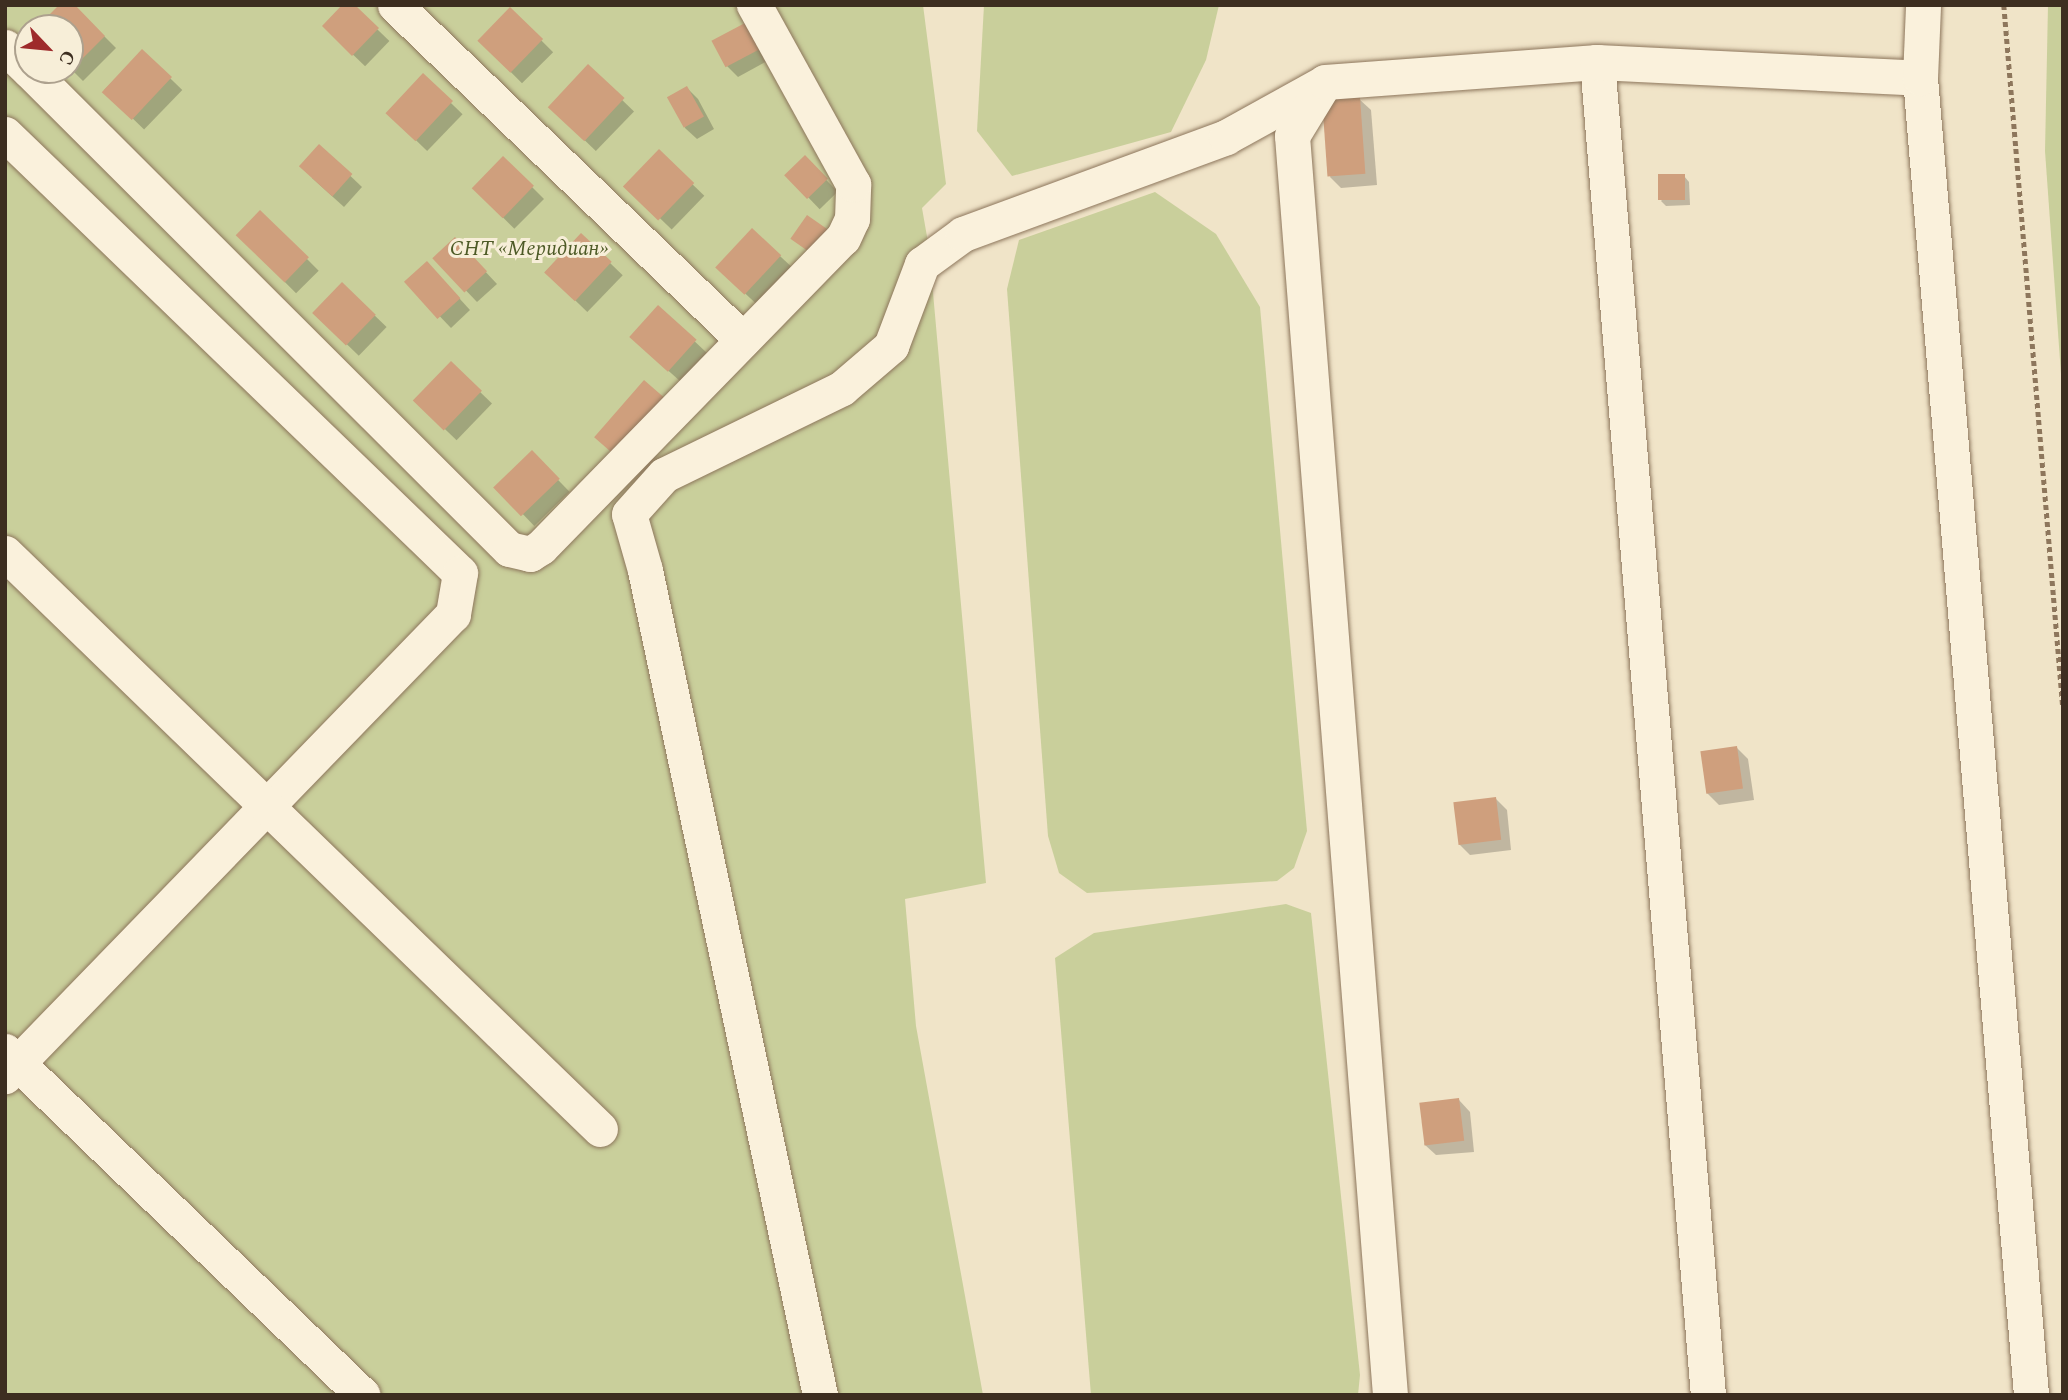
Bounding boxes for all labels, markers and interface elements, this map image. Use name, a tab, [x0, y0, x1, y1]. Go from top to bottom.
north arrow	[14, 14, 84, 84]
text: С	[51, 45, 83, 70]
park label: СНТ «Меридиан»	[450, 236, 608, 262]

